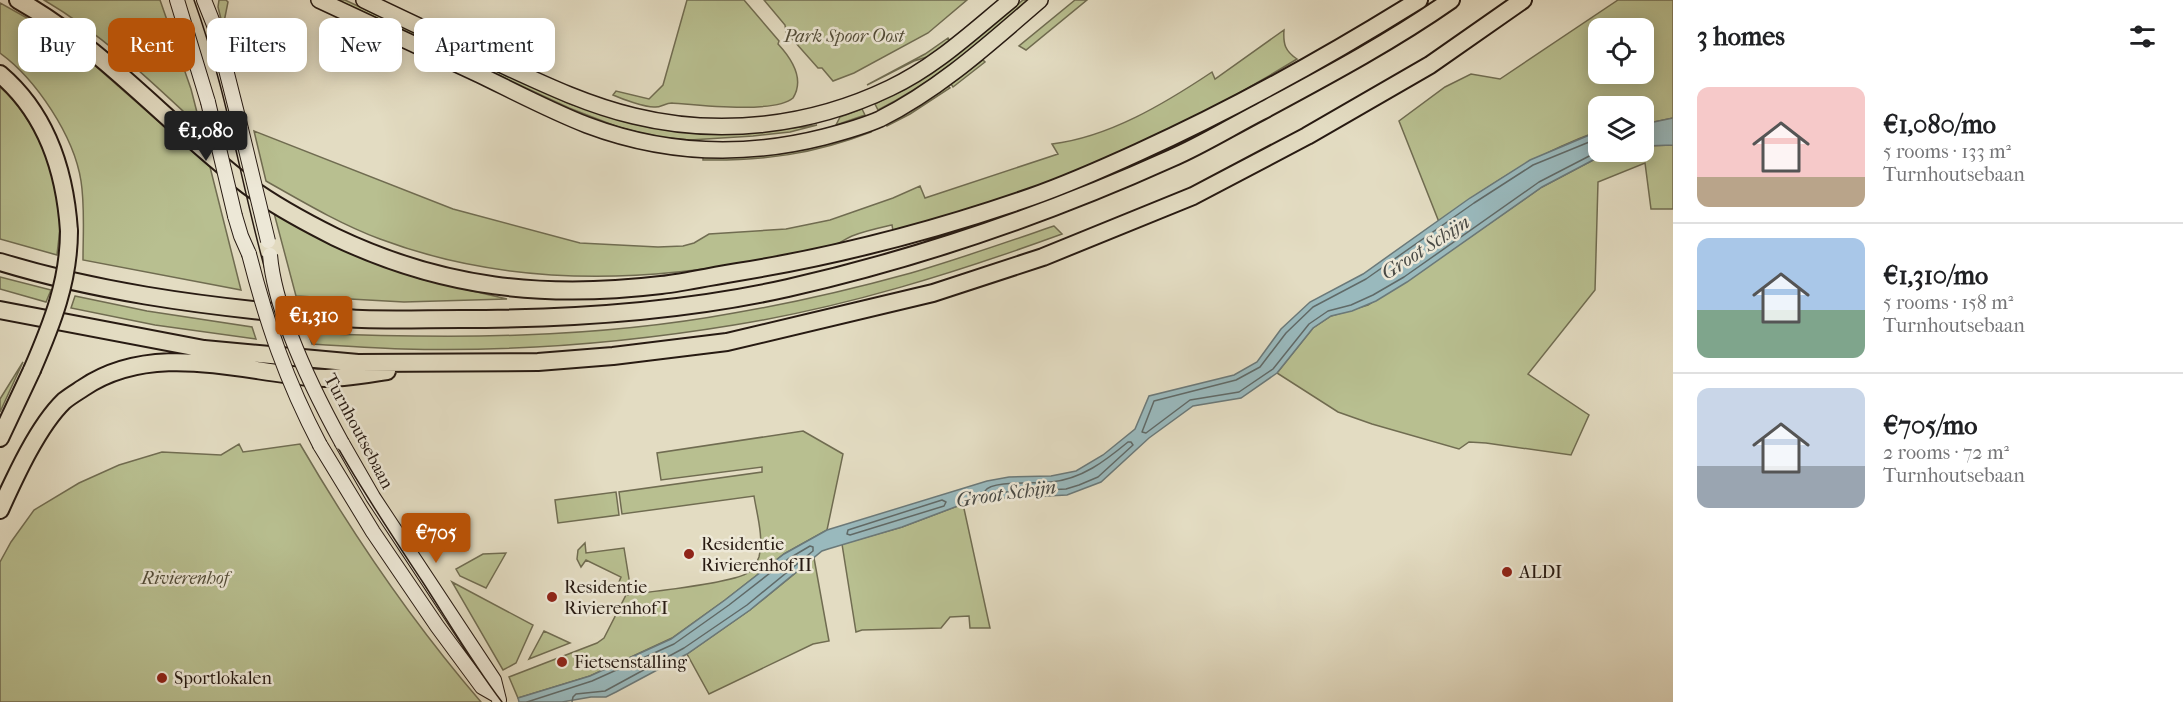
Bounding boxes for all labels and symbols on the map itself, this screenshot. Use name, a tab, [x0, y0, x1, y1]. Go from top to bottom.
park label: Park Spoor Oost	[783, 26, 906, 47]
pin: €1,080	[157, 111, 255, 162]
water label: Groot Schijn	[1377, 210, 1474, 285]
pin: €1,310	[265, 296, 363, 347]
street label: Turnhoutsebaan	[319, 370, 398, 493]
water label: Groot Schijn	[955, 475, 1058, 512]
pin: €705	[400, 513, 472, 564]
place label: Residentie Rivierenhof II	[701, 534, 812, 576]
marker: Residentie Rivierenhof II	[682, 547, 696, 561]
place label: ALDI	[1518, 562, 1562, 583]
marker: ALDI	[1500, 565, 1514, 579]
park label: Rivierenhof	[140, 568, 233, 589]
place label: Residentie Rivierenhof I	[564, 577, 668, 619]
marker: Residentie Rivierenhof I	[545, 590, 559, 604]
place label: Fietsenstalling	[574, 652, 687, 673]
marker: Fietsenstalling	[555, 655, 569, 669]
place label: Sportlokalen	[174, 668, 272, 689]
marker: Sportlokalen	[155, 671, 169, 685]

